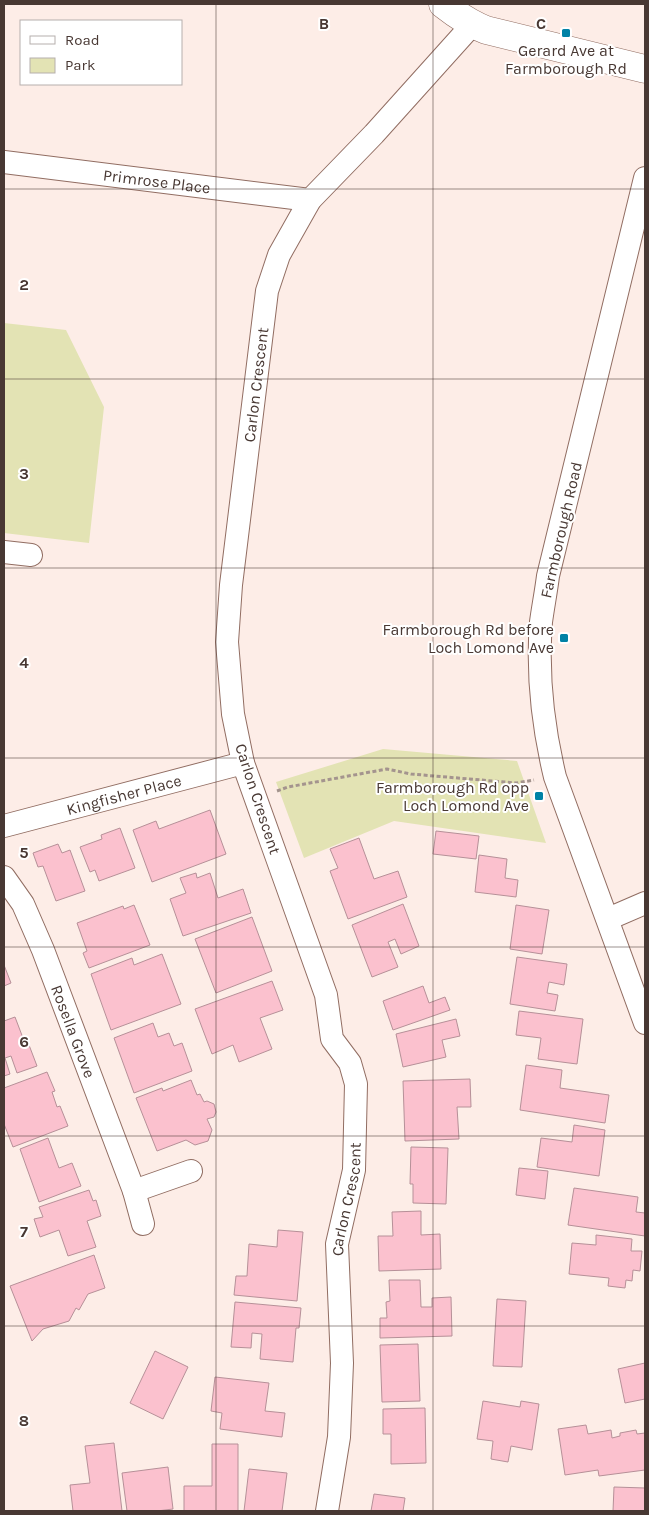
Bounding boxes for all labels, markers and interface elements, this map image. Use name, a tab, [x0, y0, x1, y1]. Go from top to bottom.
text: B	[319, 14, 329, 33]
text: C	[536, 14, 546, 33]
legend	[20, 20, 182, 85]
marker: Gerard Ave at Farmborough Rd	[560, 27, 572, 39]
text: Road	[65, 31, 100, 49]
place label: Gerard Ave at Farmborough Rd	[505, 41, 627, 78]
text: Park	[65, 56, 95, 74]
street label: Primrose Place	[102, 165, 212, 197]
text: 2	[19, 275, 29, 294]
street label: Carlon Crescent	[239, 326, 272, 443]
street label: Farmborough Road	[536, 460, 586, 600]
text: 3	[19, 464, 29, 483]
place label: Farmborough Rd before Loch Lomond Ave	[383, 620, 554, 657]
marker: Farmborough Rd before Loch Lomond Ave	[558, 632, 570, 644]
text: 4	[19, 653, 29, 672]
street label: Carlon Crescent	[231, 741, 285, 857]
street label: Kingfisher Place	[64, 770, 183, 819]
place label: Farmborough Rd opp Loch Lomond Ave	[376, 778, 529, 815]
marker: Farmborough Rd opp Loch Lomond Ave	[533, 790, 545, 802]
text: 5	[19, 843, 29, 862]
street label: Rosella Grove	[47, 982, 100, 1080]
text: 6	[19, 1032, 29, 1051]
street label: Carlon Crescent	[327, 1142, 364, 1256]
text: 7	[20, 1222, 28, 1241]
text: 8	[19, 1411, 29, 1430]

